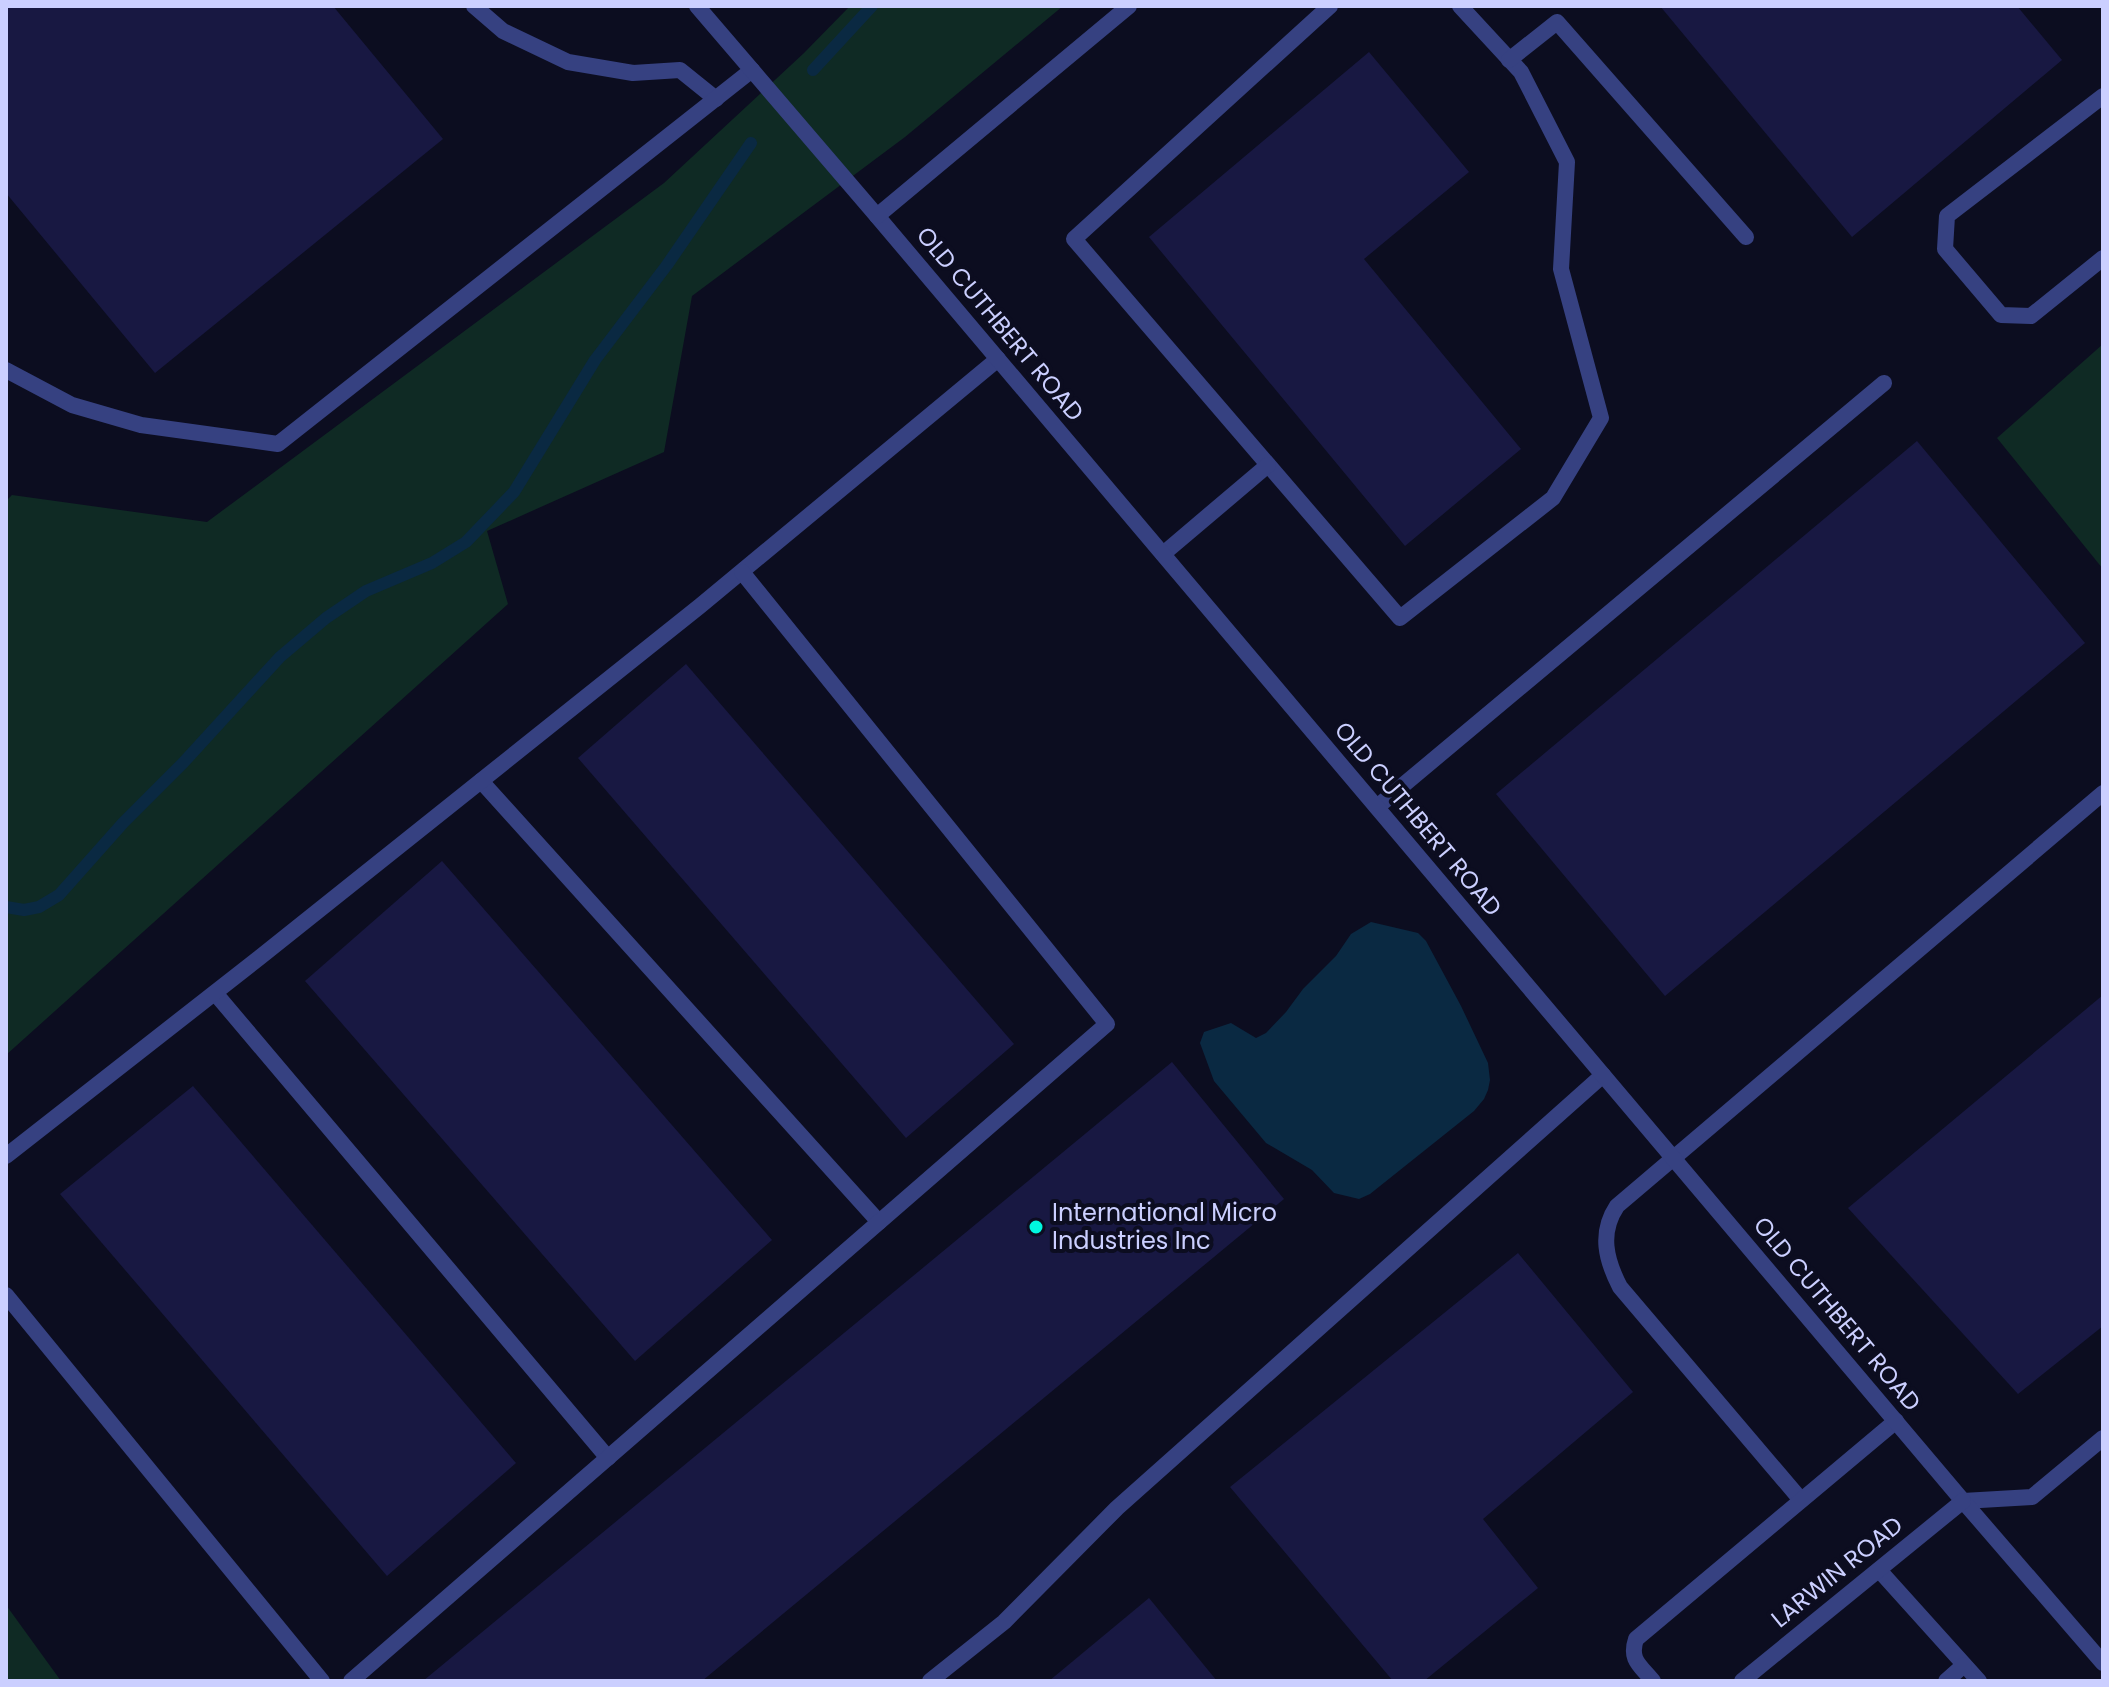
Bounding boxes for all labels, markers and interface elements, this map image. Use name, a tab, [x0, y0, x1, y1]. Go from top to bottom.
street label: OLD CUTHBERT ROAD	[909, 219, 1092, 428]
street label: OLD CUTHBERT ROAD	[1327, 714, 1510, 923]
place label: International Micro Industries Inc	[1052, 1196, 1277, 1257]
street label: OLD CUTHBERT ROAD	[1746, 1209, 1929, 1418]
marker: International Micro Industries Inc	[1027, 1218, 1045, 1236]
street label: LARWIN ROAD	[1764, 1508, 1909, 1635]

